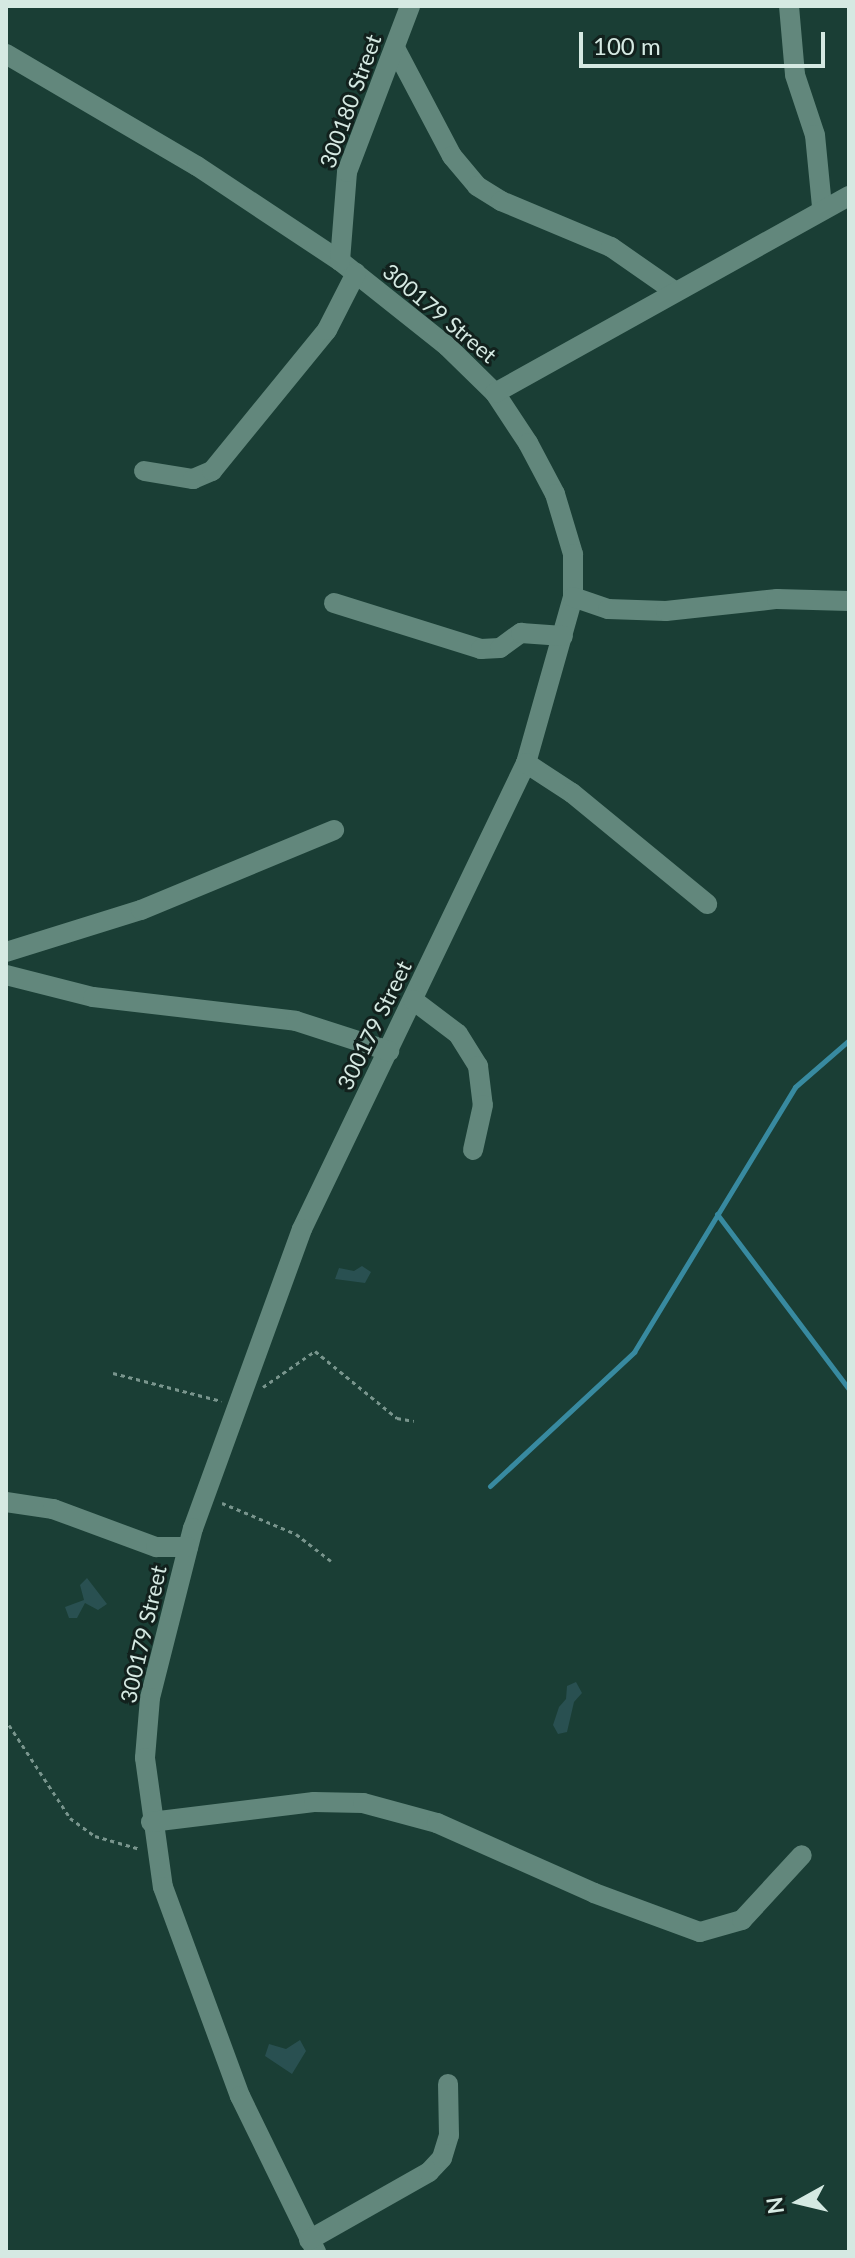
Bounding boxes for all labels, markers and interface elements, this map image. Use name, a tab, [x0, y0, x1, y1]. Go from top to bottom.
scale bar	[583, 16, 829, 66]
street label: 300180 Street	[314, 31, 386, 171]
text: 100 m	[593, 31, 661, 60]
street label: 300179 Street	[378, 258, 502, 368]
street label: 300179 Street	[331, 956, 417, 1094]
street label: 300179 Street	[114, 1563, 172, 1705]
north arrow	[759, 2162, 839, 2242]
text: N	[760, 2195, 789, 2216]

